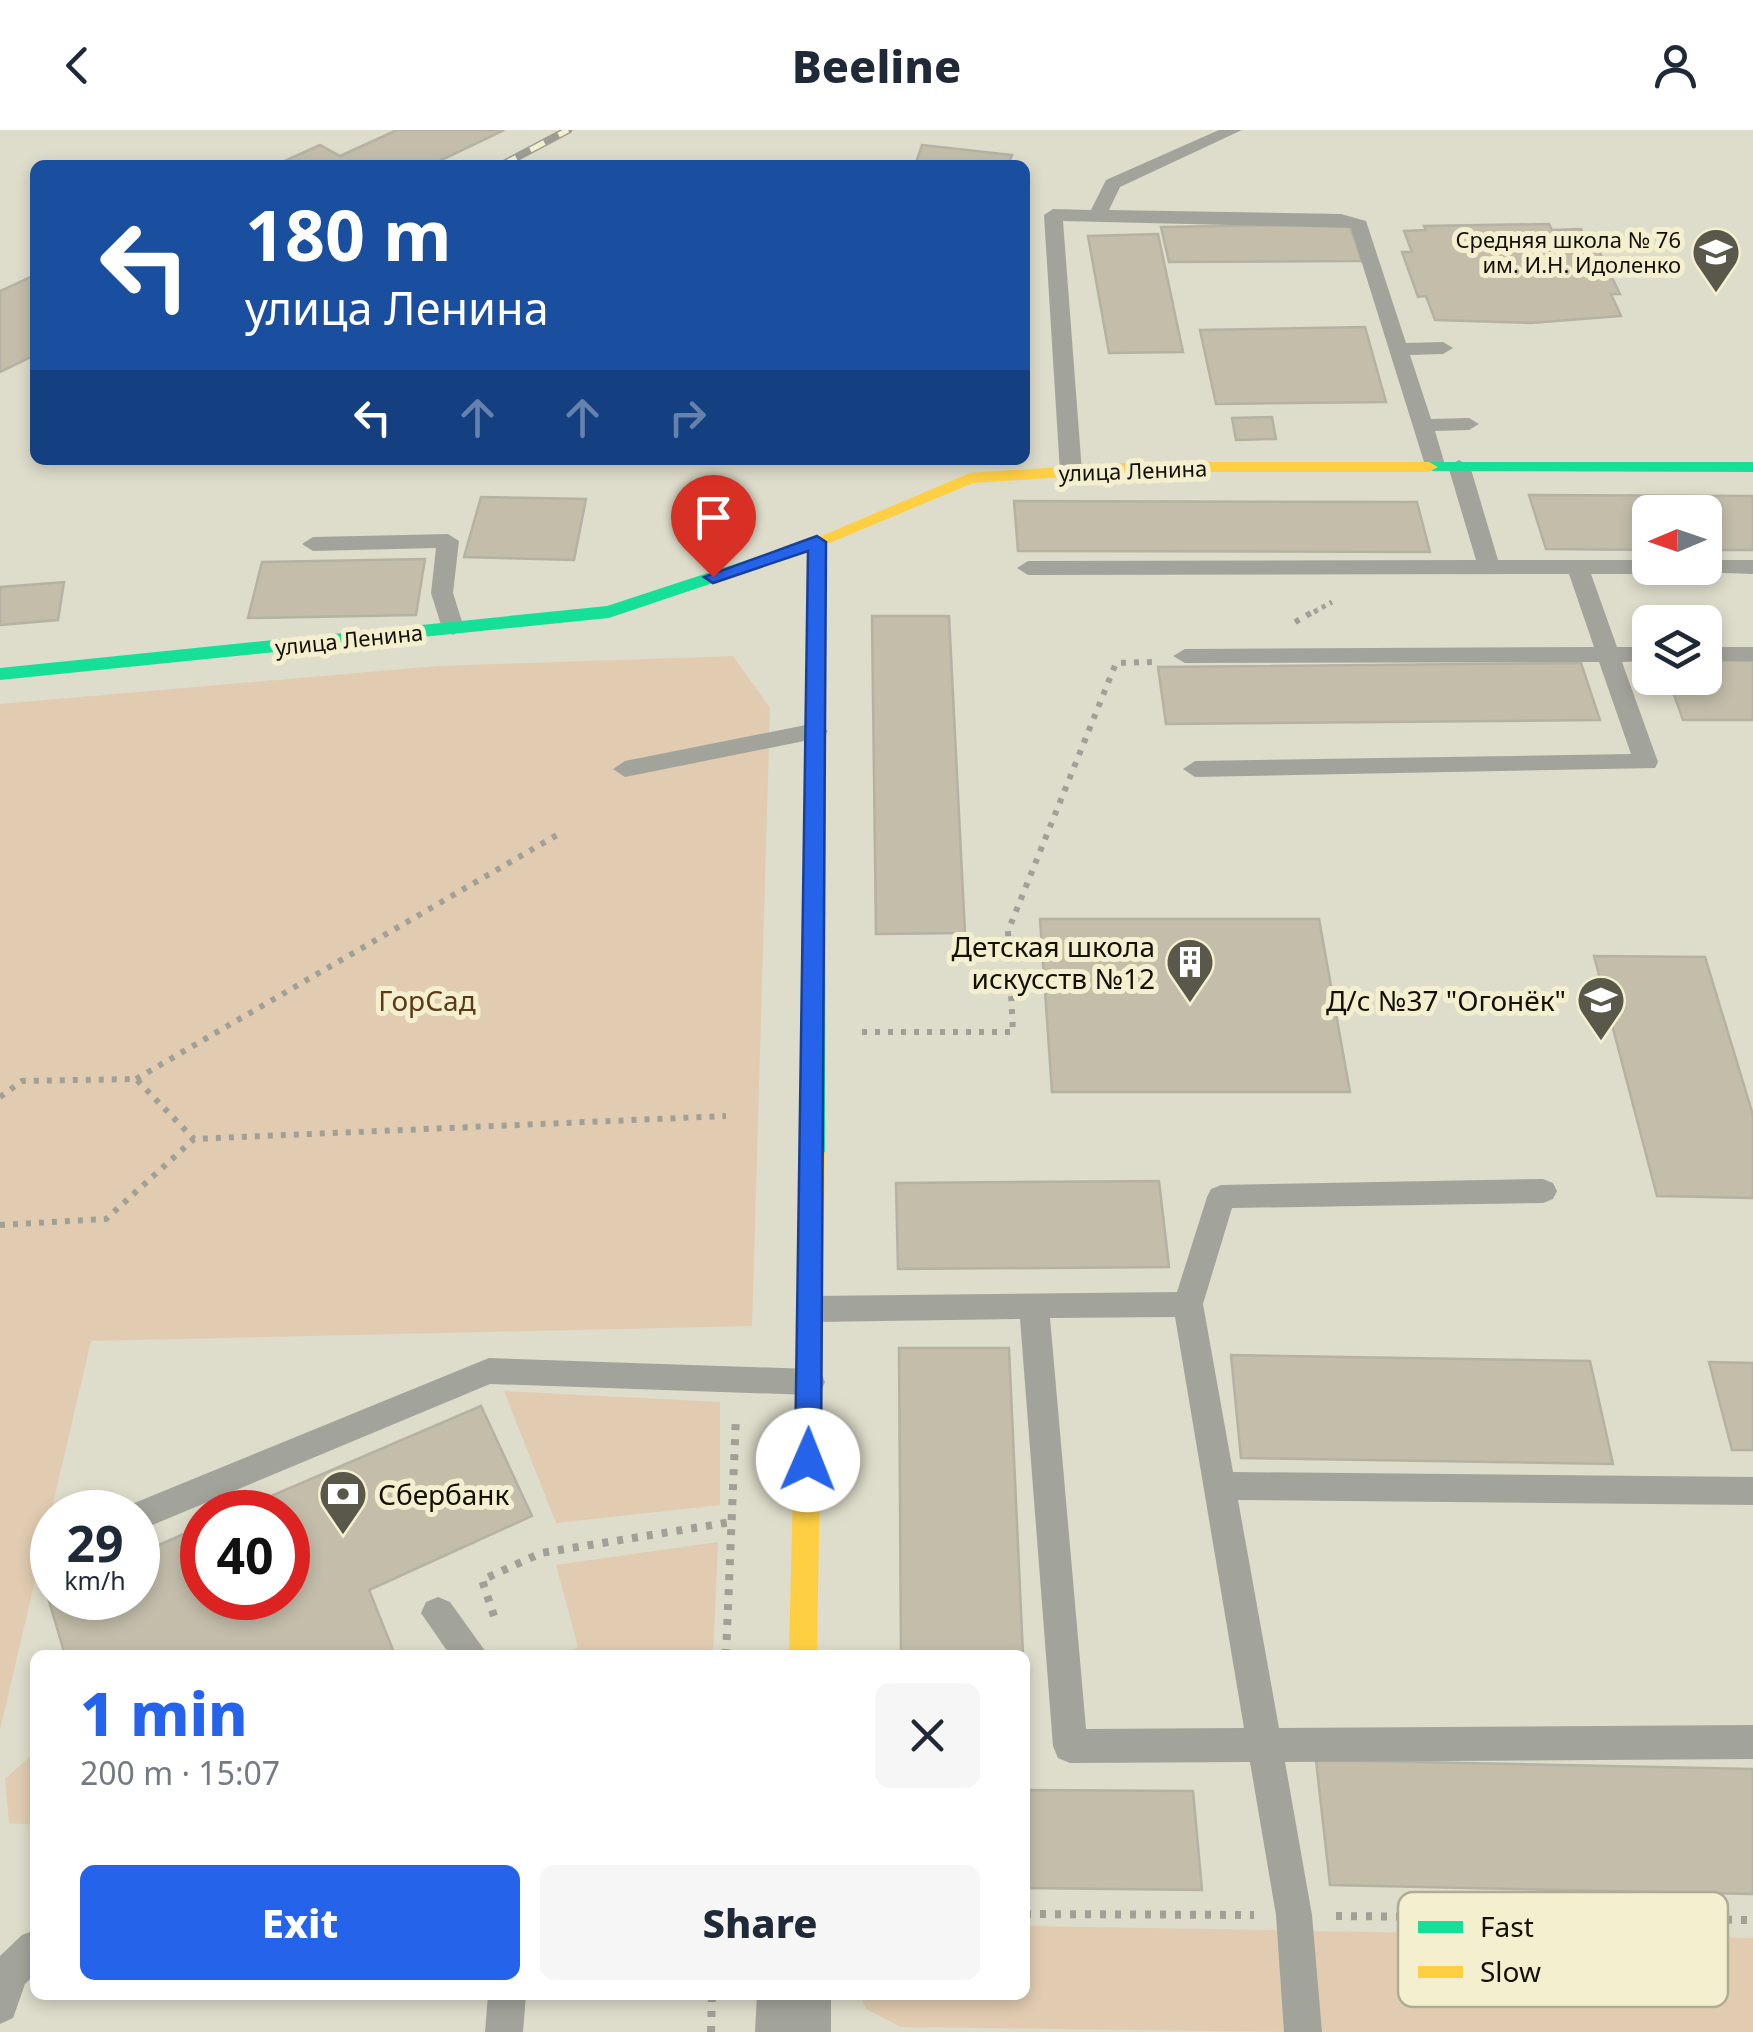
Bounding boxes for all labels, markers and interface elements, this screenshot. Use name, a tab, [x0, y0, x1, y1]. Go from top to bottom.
text: Beeline	[792, 35, 961, 96]
icon: back	[50, 38, 105, 93]
icon: person	[1648, 38, 1703, 93]
text: 180 m	[245, 186, 452, 282]
icon: left	[80, 200, 210, 330]
place label: Средняя школа № 76 им. И.Н. Идоленко	[1455, 224, 1681, 279]
school or university icon: Средняя школа № 76 им. И.Н. Идоленко	[1690, 226, 1742, 294]
text: улица Ленина	[245, 277, 549, 338]
icon: left	[345, 390, 400, 445]
icon: ahead	[450, 390, 505, 445]
icon: ahead	[555, 390, 610, 445]
icon: right	[660, 390, 715, 445]
street label: улица Ленина	[1058, 452, 1208, 488]
pin	[671, 475, 756, 578]
icon: arrive	[686, 490, 741, 545]
north arrow	[1632, 495, 1722, 585]
map controls	[1632, 495, 1722, 695]
button: layers	[1632, 605, 1722, 695]
street label: улица Ленина	[274, 616, 424, 662]
place label: Детская школа искусств №12	[952, 927, 1155, 997]
building icon: Детская школа искусств №12	[1164, 936, 1216, 1004]
school or university icon: Д/с №37 "Огонёк"	[1575, 974, 1627, 1042]
park label: ГорСад	[378, 981, 476, 1019]
place label: Д/с №37 "Огонёк"	[1326, 981, 1566, 1019]
position arrow	[756, 1408, 860, 1512]
bank icon: Сбербанк	[317, 1468, 369, 1536]
place label: Сбербанк	[378, 1475, 510, 1513]
speed limit sign: 40	[180, 1490, 310, 1620]
text: 29	[66, 1509, 124, 1577]
text: km/h	[64, 1563, 126, 1597]
text: 1 min	[80, 1672, 248, 1754]
button: close	[875, 1683, 980, 1788]
text: 200 m · 15:07	[80, 1751, 280, 1794]
button: Exit	[80, 1865, 520, 1980]
button: Share	[540, 1865, 980, 1980]
legend	[1398, 1892, 1728, 2007]
text: Fast	[1480, 1907, 1534, 1945]
text: Slow	[1480, 1952, 1541, 1990]

